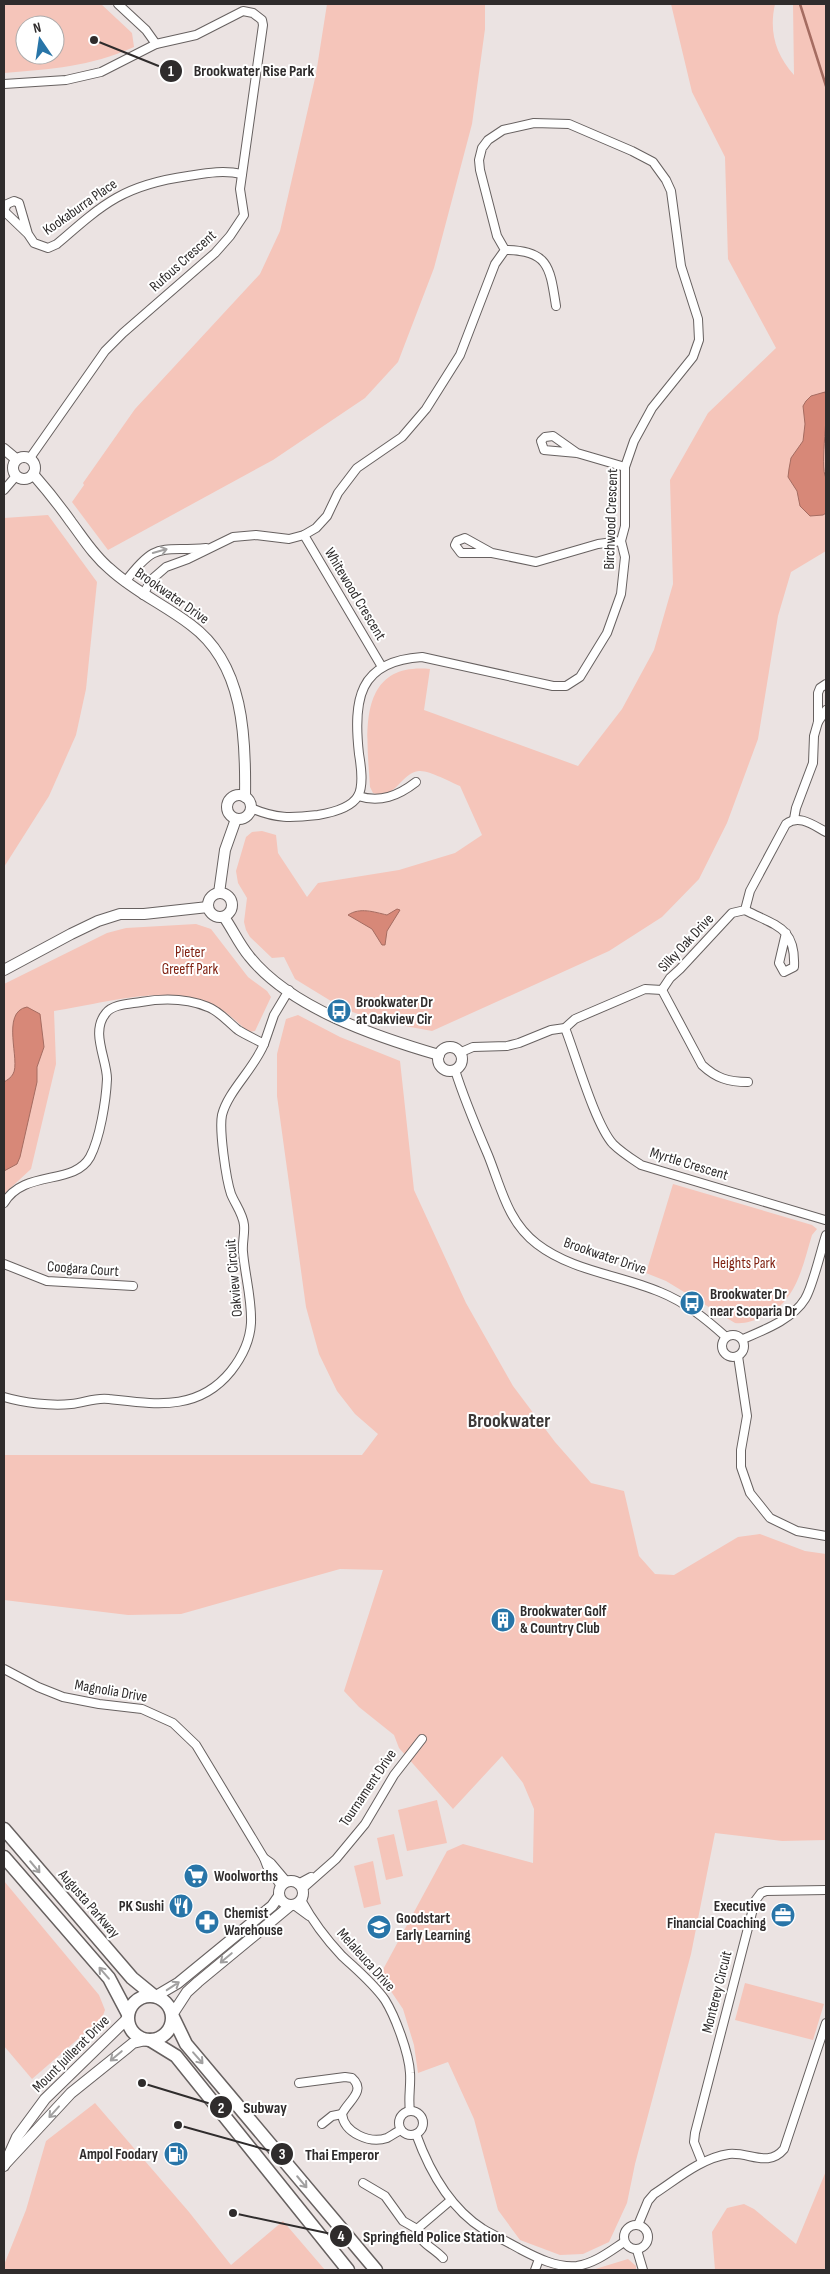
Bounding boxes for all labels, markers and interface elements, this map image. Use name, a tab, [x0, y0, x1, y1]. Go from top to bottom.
north arrow	[15, 15, 65, 65]
text: N	[32, 19, 43, 37]
callout: Brookwater Rise Park	[158, 55, 324, 86]
text: 1	[168, 62, 174, 81]
text: Brookwater Rise Park	[194, 62, 315, 81]
street label: Kookaburra Place	[39, 174, 121, 240]
street label: Rufous Crescent	[146, 226, 221, 296]
street label: Birchwood Crescent	[600, 468, 622, 570]
street label: Whitewood Crescent	[320, 544, 390, 644]
one-way arrow	[152, 546, 168, 555]
street label: Brookwater Drive	[131, 563, 213, 629]
street label: Silky Oak Drive	[654, 910, 718, 976]
park label: Pieter Greeff Park	[162, 943, 219, 979]
place label: Brookwater Dr at Oakview Cir	[356, 993, 433, 1029]
bus stop icon: Brookwater Dr at Oakview Cir	[326, 998, 352, 1024]
street label: Myrtle Crescent	[648, 1143, 731, 1185]
street label: Brookwater Drive	[561, 1233, 649, 1279]
street label: Oakview Circuit	[221, 1238, 247, 1318]
park label: Heights Park	[712, 1254, 776, 1273]
street label: Coogara Court	[46, 1257, 120, 1281]
place label: Brookwater Dr near Scoparia Dr	[710, 1285, 797, 1321]
bus stop icon: Brookwater Dr near Scoparia Dr	[679, 1290, 705, 1316]
district label: Brookwater	[468, 1409, 550, 1433]
place label: Brookwater Golf & Country Club	[520, 1602, 607, 1638]
building icon: Brookwater Golf & Country Club	[490, 1607, 516, 1633]
street label: Magnolia Drive	[73, 1675, 149, 1707]
street label: Tournament Drive	[335, 1746, 401, 1830]
one-way arrow	[29, 1860, 41, 1873]
supermarket icon: Woolworths	[183, 1863, 209, 1889]
street label: Augusta Parkway	[53, 1865, 124, 1942]
place label: Woolworths	[214, 1867, 278, 1886]
restaurant icon: PK Sushi	[168, 1893, 194, 1919]
place label: PK Sushi	[119, 1897, 164, 1916]
place label: Executive Financial Coaching	[667, 1897, 767, 1933]
office icon: Executive Financial Coaching	[770, 1902, 796, 1928]
place label: Chemist Warehouse	[224, 1904, 283, 1940]
pharmacy icon: Chemist Warehouse	[194, 1909, 220, 1935]
place label: Goodstart Early Learning	[396, 1909, 471, 1945]
school or university icon: Goodstart Early Learning	[366, 1914, 392, 1940]
street label: Melaleuca Drive	[333, 1924, 399, 1996]
street label: Monterey Circuit	[698, 1949, 736, 2035]
one-way arrow	[220, 1953, 233, 1964]
one-way arrow	[98, 1966, 109, 1979]
one-way arrow	[166, 1981, 180, 1991]
street label: Mount Juillerat Drive	[28, 2011, 114, 2097]
one-way arrow	[110, 2050, 123, 2061]
one-way arrow	[192, 2051, 203, 2064]
callout: Subway	[208, 2092, 297, 2123]
text: 2	[218, 2099, 224, 2118]
text: Subway	[243, 2099, 287, 2118]
one-way arrow	[48, 2105, 59, 2118]
callout: Thai Emperor	[269, 2138, 389, 2169]
fuel station icon: Ampol Foodary	[163, 2141, 189, 2167]
place label: Ampol Foodary	[79, 2145, 159, 2164]
text: 3	[279, 2145, 286, 2164]
text: Thai Emperor	[305, 2146, 379, 2165]
one-way arrow	[297, 2175, 308, 2188]
callout: Springfield Police Station	[329, 2221, 515, 2252]
text: 4	[338, 2227, 345, 2246]
text: Springfield Police Station	[363, 2228, 505, 2247]

